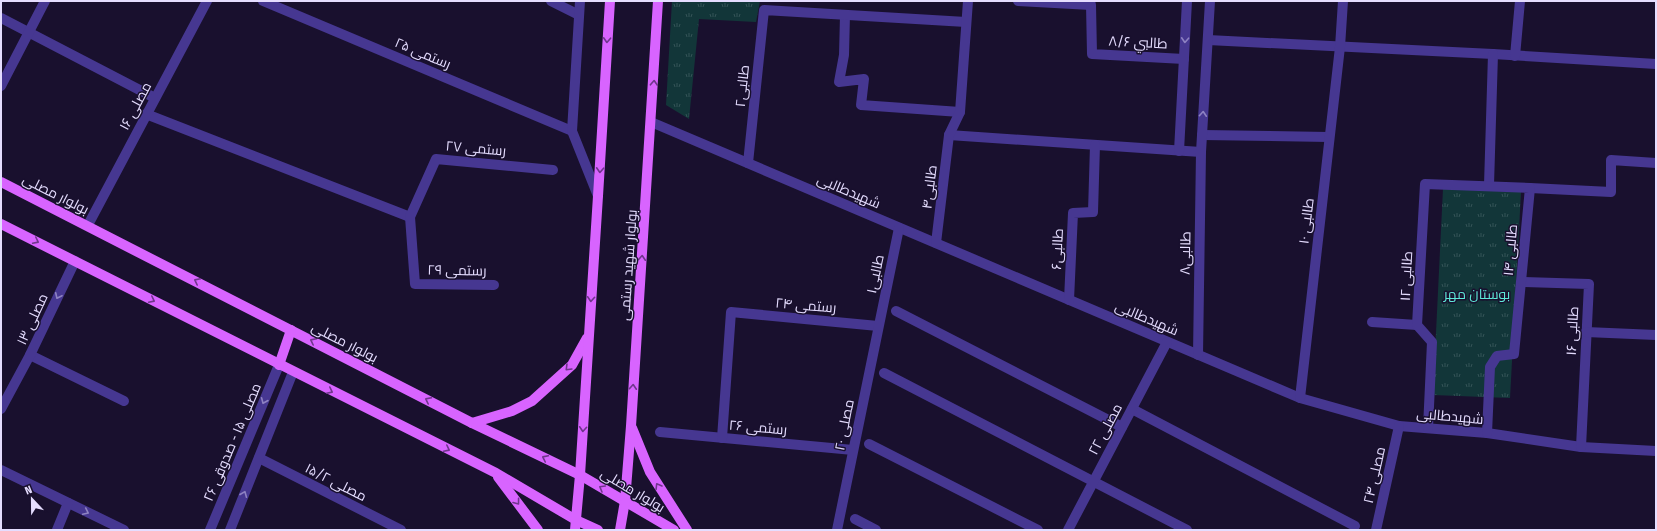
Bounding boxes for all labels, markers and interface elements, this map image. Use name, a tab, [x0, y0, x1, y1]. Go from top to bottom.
street label: طالبي ۸/۶	[1108, 32, 1168, 56]
street label: رستمی ۲۵	[392, 34, 454, 73]
one-way arrow	[603, 37, 612, 43]
one-way arrow	[1181, 37, 1190, 43]
street label: طالبی۲	[732, 64, 753, 108]
street label: مصلی ۱۶	[116, 79, 155, 133]
one-way arrow	[649, 80, 658, 86]
one-way arrow	[1199, 111, 1208, 117]
street label: رستمی ۲۷	[445, 137, 507, 160]
street label: طالبی۴	[918, 164, 941, 210]
one-way arrow	[595, 167, 604, 173]
street label: بولوار مصلی	[20, 170, 92, 218]
street label: شهیدطالبی	[815, 170, 883, 212]
street label: طالبی ۱۰	[1295, 197, 1318, 245]
street label: بولوار شهید رستمی	[616, 209, 641, 321]
street label: طالبی ۱۴	[1500, 224, 1521, 277]
street label: طالبی۶	[1048, 228, 1067, 270]
street label: طالبی۸	[1177, 231, 1194, 275]
one-way arrow	[32, 237, 39, 244]
street label: طالبی ۱۲	[1397, 251, 1416, 301]
street label: طالبی۱	[863, 253, 888, 295]
one-way arrow	[638, 255, 647, 261]
street label: رستمی ۲۹	[427, 261, 487, 280]
one-way arrow	[194, 279, 201, 286]
park label: بوستان مهر	[1443, 286, 1510, 303]
street label: مصلی ۱۳	[13, 291, 52, 348]
one-way arrow	[55, 292, 63, 299]
street label: رستمی ۲۴	[775, 294, 837, 317]
one-way arrow	[148, 295, 155, 303]
one-way arrow	[587, 296, 596, 302]
street label: شهیدطالبی	[1113, 297, 1181, 339]
street label: طالبی ۱۶	[1563, 306, 1582, 356]
street label: بولوار مصلی	[309, 318, 381, 366]
one-way arrow	[309, 338, 317, 346]
one-way arrow	[565, 363, 573, 371]
street label: مصلی ۱۵ - صدوقی ۲۶	[200, 381, 265, 504]
one-way arrow	[629, 384, 638, 390]
one-way arrow	[326, 386, 334, 394]
one-way arrow	[261, 396, 269, 404]
one-way arrow	[425, 398, 433, 405]
street label: مصلی ۲۰	[831, 398, 858, 452]
street label: مصلی ۲۲	[1085, 401, 1126, 458]
street label: شهیدطالبی	[1416, 405, 1484, 428]
street label: رستمی ۲۶	[728, 416, 788, 439]
one-way arrow	[578, 426, 587, 432]
one-way arrow	[442, 444, 450, 452]
street label: مصلی ۲۴	[1360, 445, 1389, 505]
one-way arrow	[541, 455, 549, 463]
street label: مصلی ۱۵/۲	[302, 460, 369, 505]
street label: بولوار مصلی	[597, 465, 668, 516]
north arrow	[12, 479, 52, 519]
text: N	[23, 483, 34, 497]
one-way arrow	[656, 483, 663, 490]
one-way arrow	[599, 485, 606, 493]
one-way arrow	[240, 490, 248, 497]
one-way arrow	[512, 497, 519, 504]
one-way arrow	[82, 507, 89, 515]

